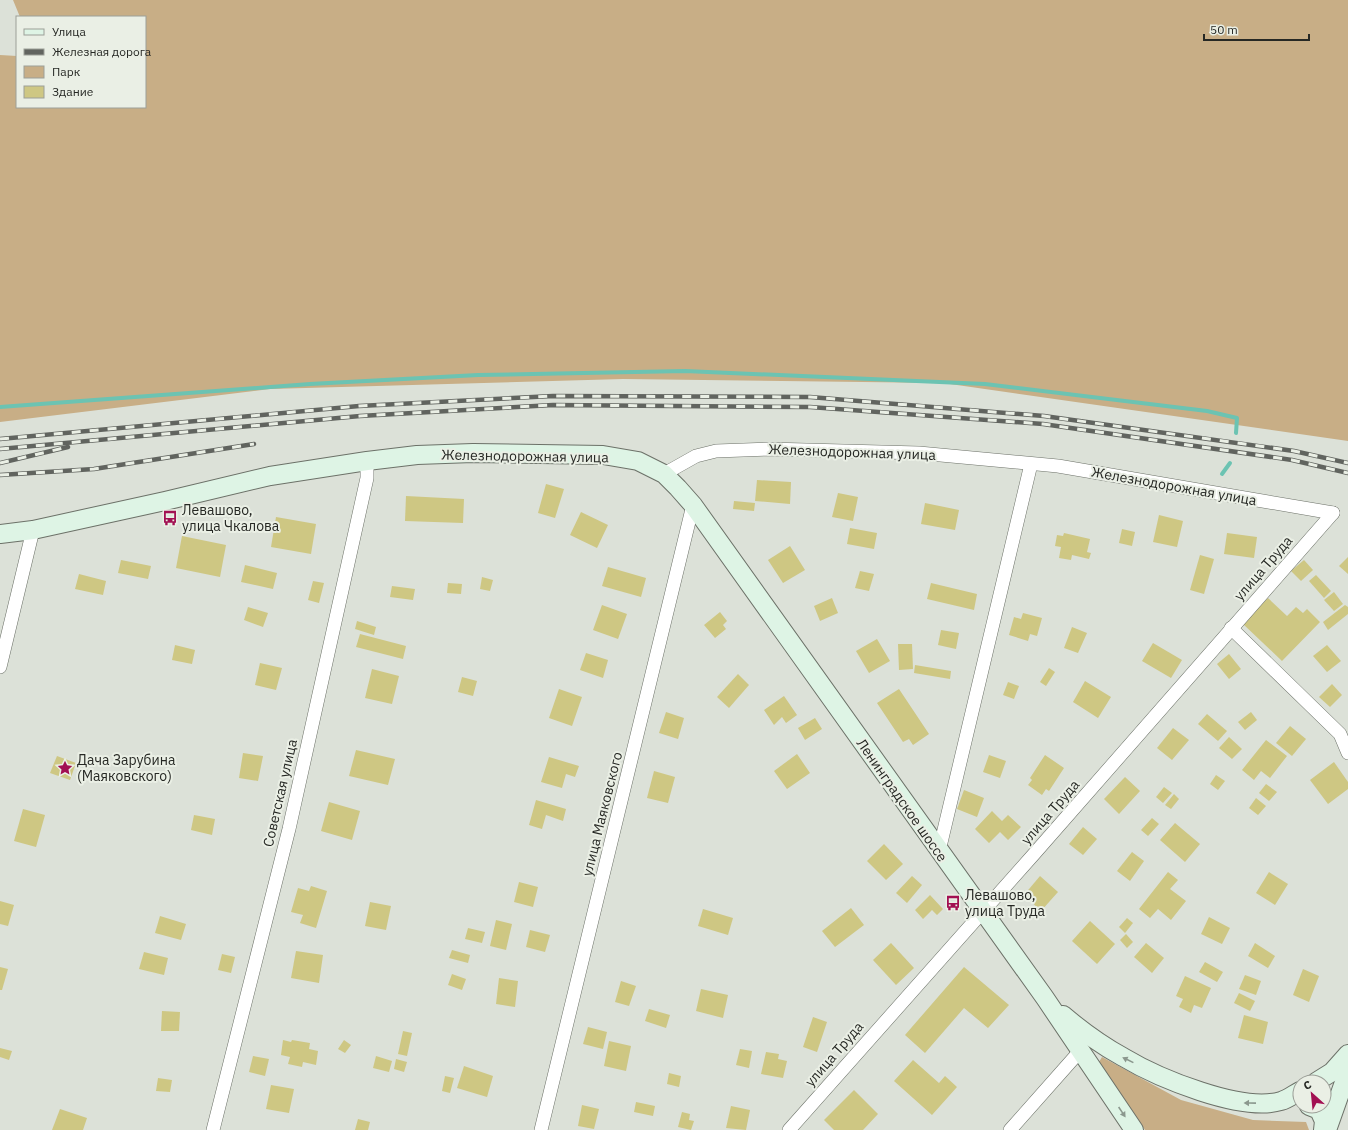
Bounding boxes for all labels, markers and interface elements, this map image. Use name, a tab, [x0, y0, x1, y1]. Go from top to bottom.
legend	[16, 16, 146, 108]
scale bar	[1204, 16, 1309, 42]
text: 50 m	[1210, 22, 1238, 37]
text: Улица	[52, 24, 86, 39]
text: Железная дорога	[52, 44, 152, 59]
text: Парк	[52, 64, 81, 79]
text: Здание	[52, 84, 94, 99]
street label: Железнодорожная улица	[768, 440, 937, 464]
street label: Железнодорожная улица	[441, 446, 610, 466]
street label: Железнодорожная улица	[1090, 463, 1259, 510]
place label: Левашово, улица Чкалова	[182, 501, 280, 535]
bus stop icon: Левашово, улица Чкалова	[161, 509, 179, 527]
street label: улица Труда	[1230, 531, 1296, 604]
street label: Ленинградское шоссе	[853, 735, 952, 865]
street label: Советская улица	[259, 737, 301, 849]
street label: улица Маяковского	[578, 750, 626, 878]
place label: Дача Зарубина (Маяковского)	[77, 751, 176, 785]
place icon: Дача Зарубина (Маяковского)	[56, 759, 74, 777]
street label: улица Труда	[1017, 775, 1083, 848]
place label: Левашово, улица Труда	[965, 886, 1046, 920]
bus stop icon: Левашово, улица Труда	[944, 894, 962, 912]
street label: улица Труда	[801, 1017, 867, 1090]
one-way arrow	[1122, 1057, 1134, 1063]
north arrow	[1292, 1074, 1332, 1114]
text: С	[1301, 1077, 1314, 1093]
one-way arrow	[1243, 1100, 1256, 1106]
one-way arrow	[1118, 1107, 1126, 1117]

